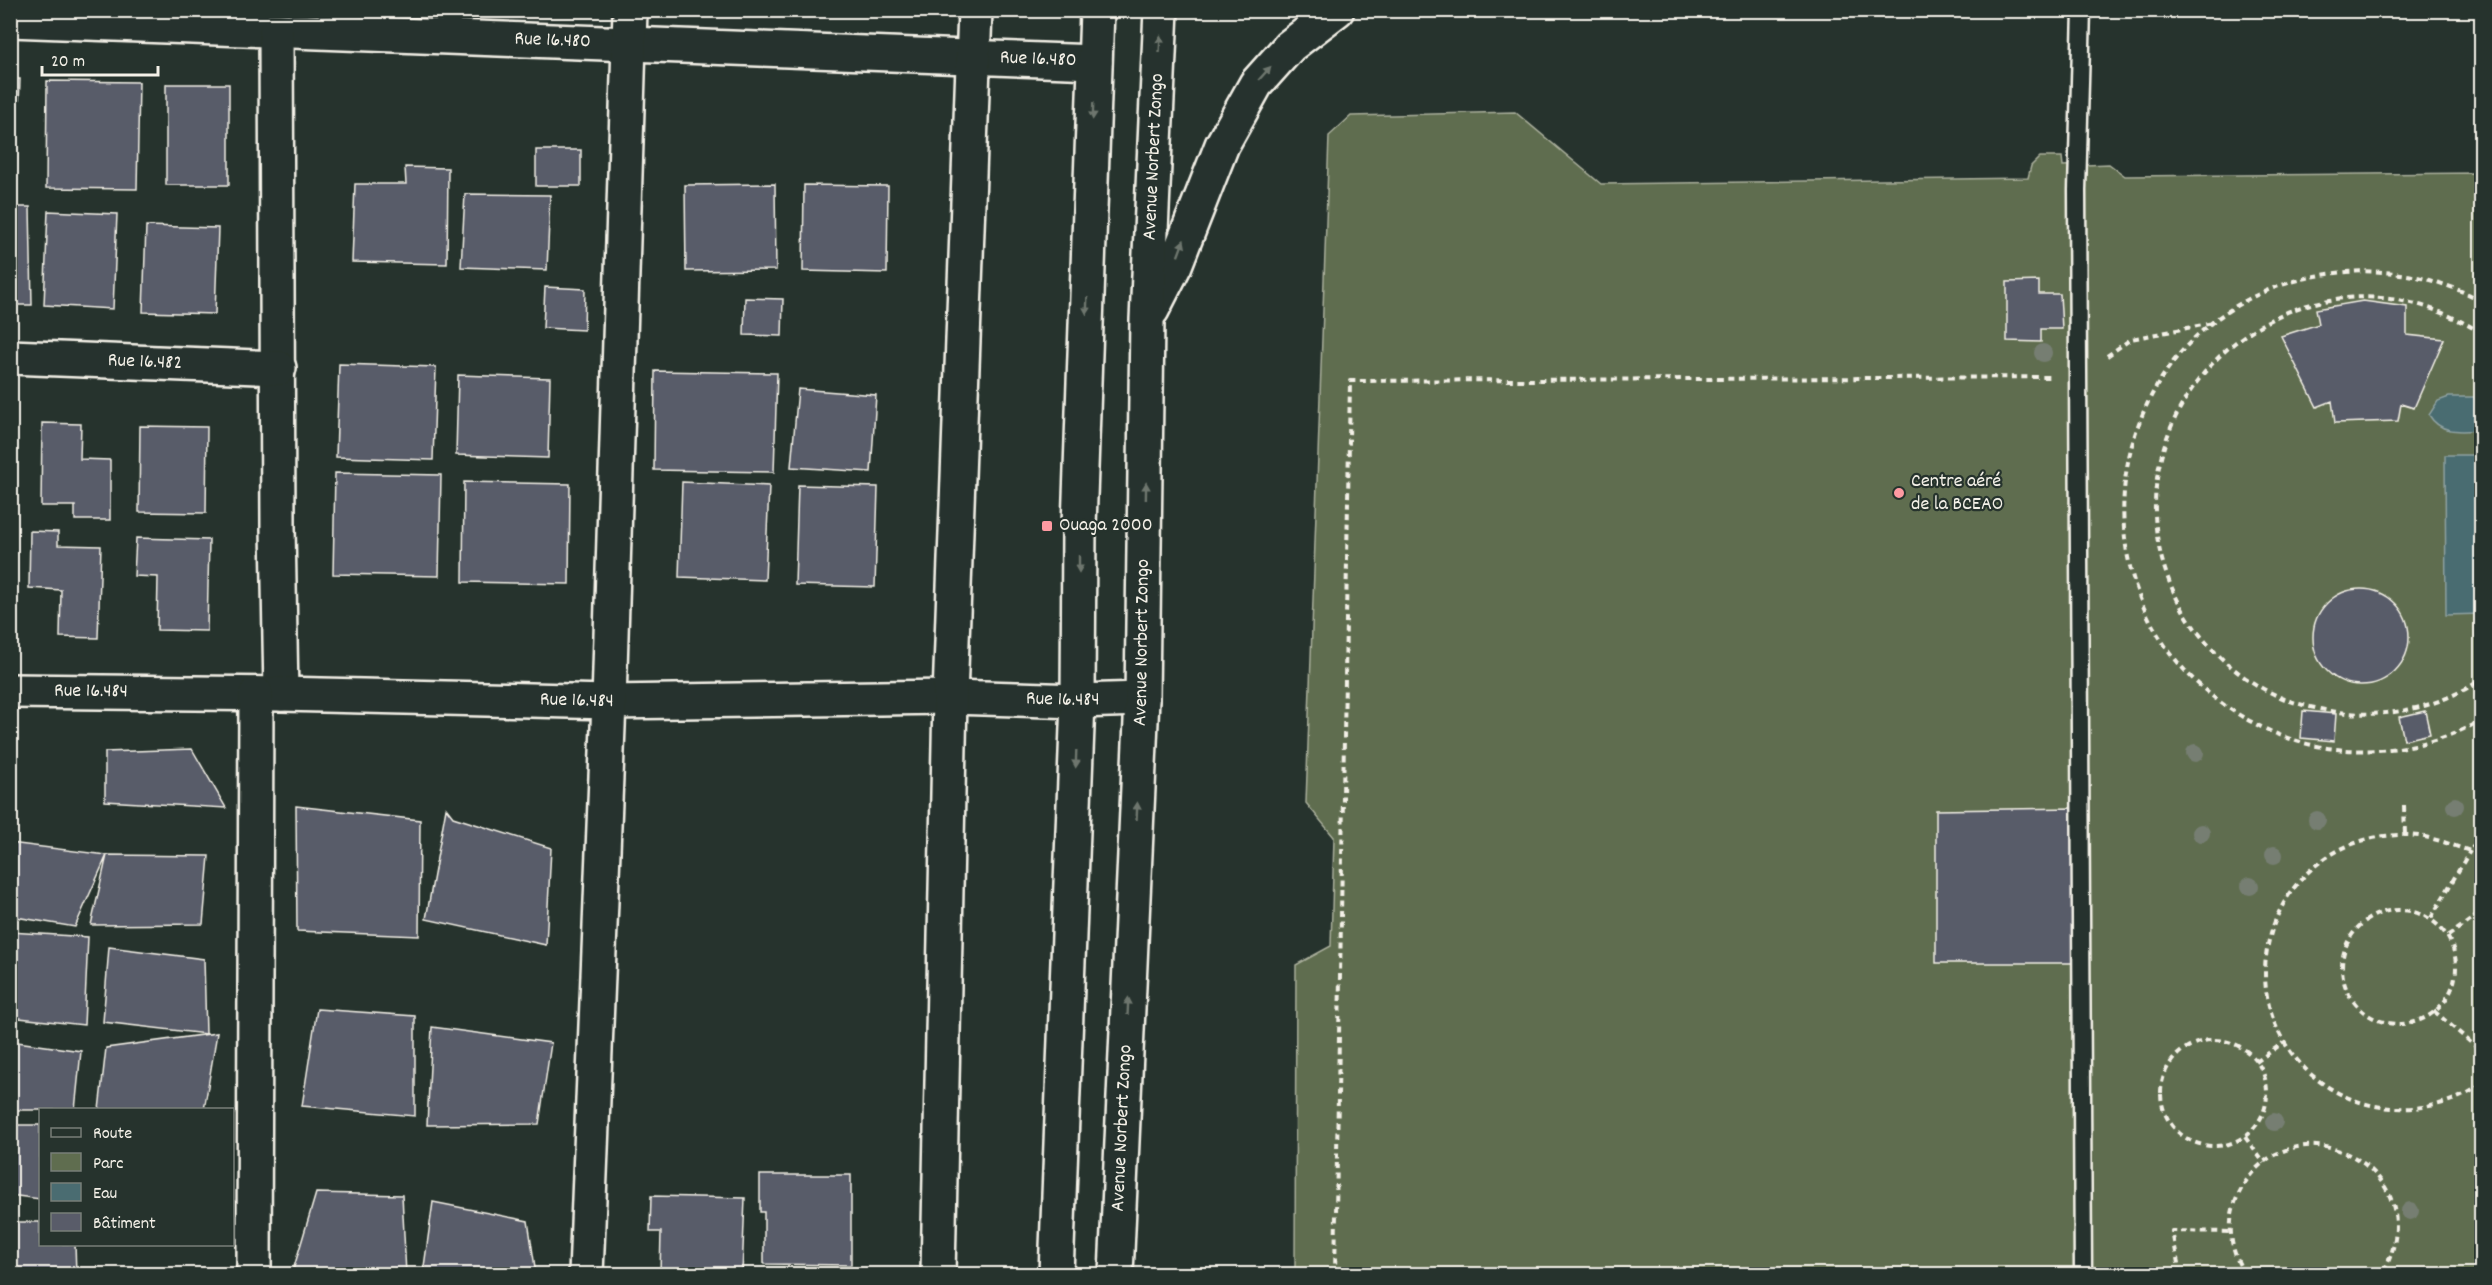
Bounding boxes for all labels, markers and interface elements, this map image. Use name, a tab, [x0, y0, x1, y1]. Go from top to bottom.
street label: Rue 16.480	[514, 26, 591, 56]
one-way arrow	[1155, 34, 1164, 53]
scale bar	[42, 39, 158, 77]
street label: Rue 16.480	[999, 44, 1077, 75]
text: 20 m	[51, 50, 85, 75]
one-way arrow	[1258, 66, 1272, 81]
street label: Avenue Norbert Zongo	[1137, 73, 1172, 241]
one-way arrow	[1089, 101, 1098, 120]
one-way arrow	[1177, 239, 1187, 257]
one-way arrow	[1082, 296, 1091, 315]
street label: Rue 16.482	[107, 347, 183, 378]
place label: Centre aéré de la BCEAO	[1911, 468, 2003, 519]
one-way arrow	[1141, 481, 1151, 500]
marker: Centre aéré de la BCEAO	[1892, 486, 1906, 500]
place label: Ouaga 2000	[1059, 512, 1153, 540]
marker: Ouaga 2000	[1040, 519, 1054, 533]
one-way arrow	[1074, 554, 1084, 573]
street label: Avenue Norbert Zongo	[1127, 559, 1158, 727]
street label: Rue 16.484	[54, 677, 128, 706]
street label: Rue 16.484	[1025, 685, 1100, 715]
street label: Rue 16.484	[540, 686, 614, 716]
one-way arrow	[1071, 749, 1080, 768]
one-way arrow	[1133, 802, 1142, 821]
one-way arrow	[1124, 997, 1133, 1016]
street label: Avenue Norbert Zongo	[1105, 1044, 1140, 1212]
legend	[39, 1108, 234, 1246]
text: Route	[93, 1122, 132, 1147]
text: Parc	[93, 1152, 124, 1177]
text: Eau	[93, 1182, 117, 1207]
text: Bâtiment	[93, 1212, 156, 1237]

